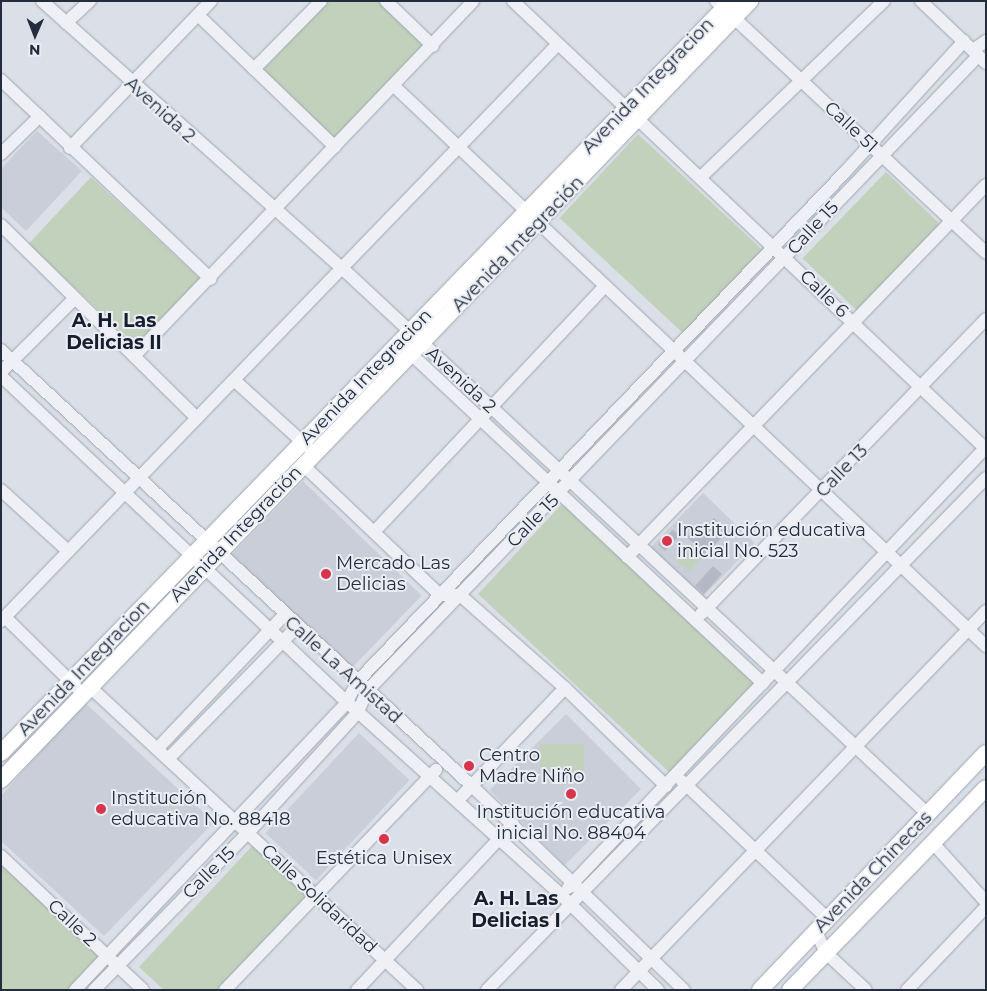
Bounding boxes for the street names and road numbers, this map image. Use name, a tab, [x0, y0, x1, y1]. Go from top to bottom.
street label: Avenida Integracion	[578, 14, 718, 158]
street label: Avenida 2	[120, 73, 200, 147]
street label: Calle 51	[820, 97, 882, 157]
street label: Avenida Integración	[448, 172, 588, 316]
street label: Calle 15	[783, 197, 843, 259]
street label: Calle 6	[795, 266, 853, 322]
street label: Avenida Integracion	[296, 305, 436, 449]
street label: Avenida 2	[422, 342, 500, 418]
street label: Calle 13	[812, 440, 872, 502]
street label: Avenida Integración	[166, 462, 306, 606]
street label: Calle 15	[503, 490, 563, 552]
street label: Avenida Integracion	[14, 596, 154, 740]
street label: Calle La Amistad	[280, 612, 406, 728]
street label: Avenida Chinecas	[810, 807, 936, 937]
street label: Calle Solidaridad	[257, 840, 381, 958]
street label: Calle 15	[178, 842, 240, 904]
street label: Calle 2	[43, 895, 101, 951]

